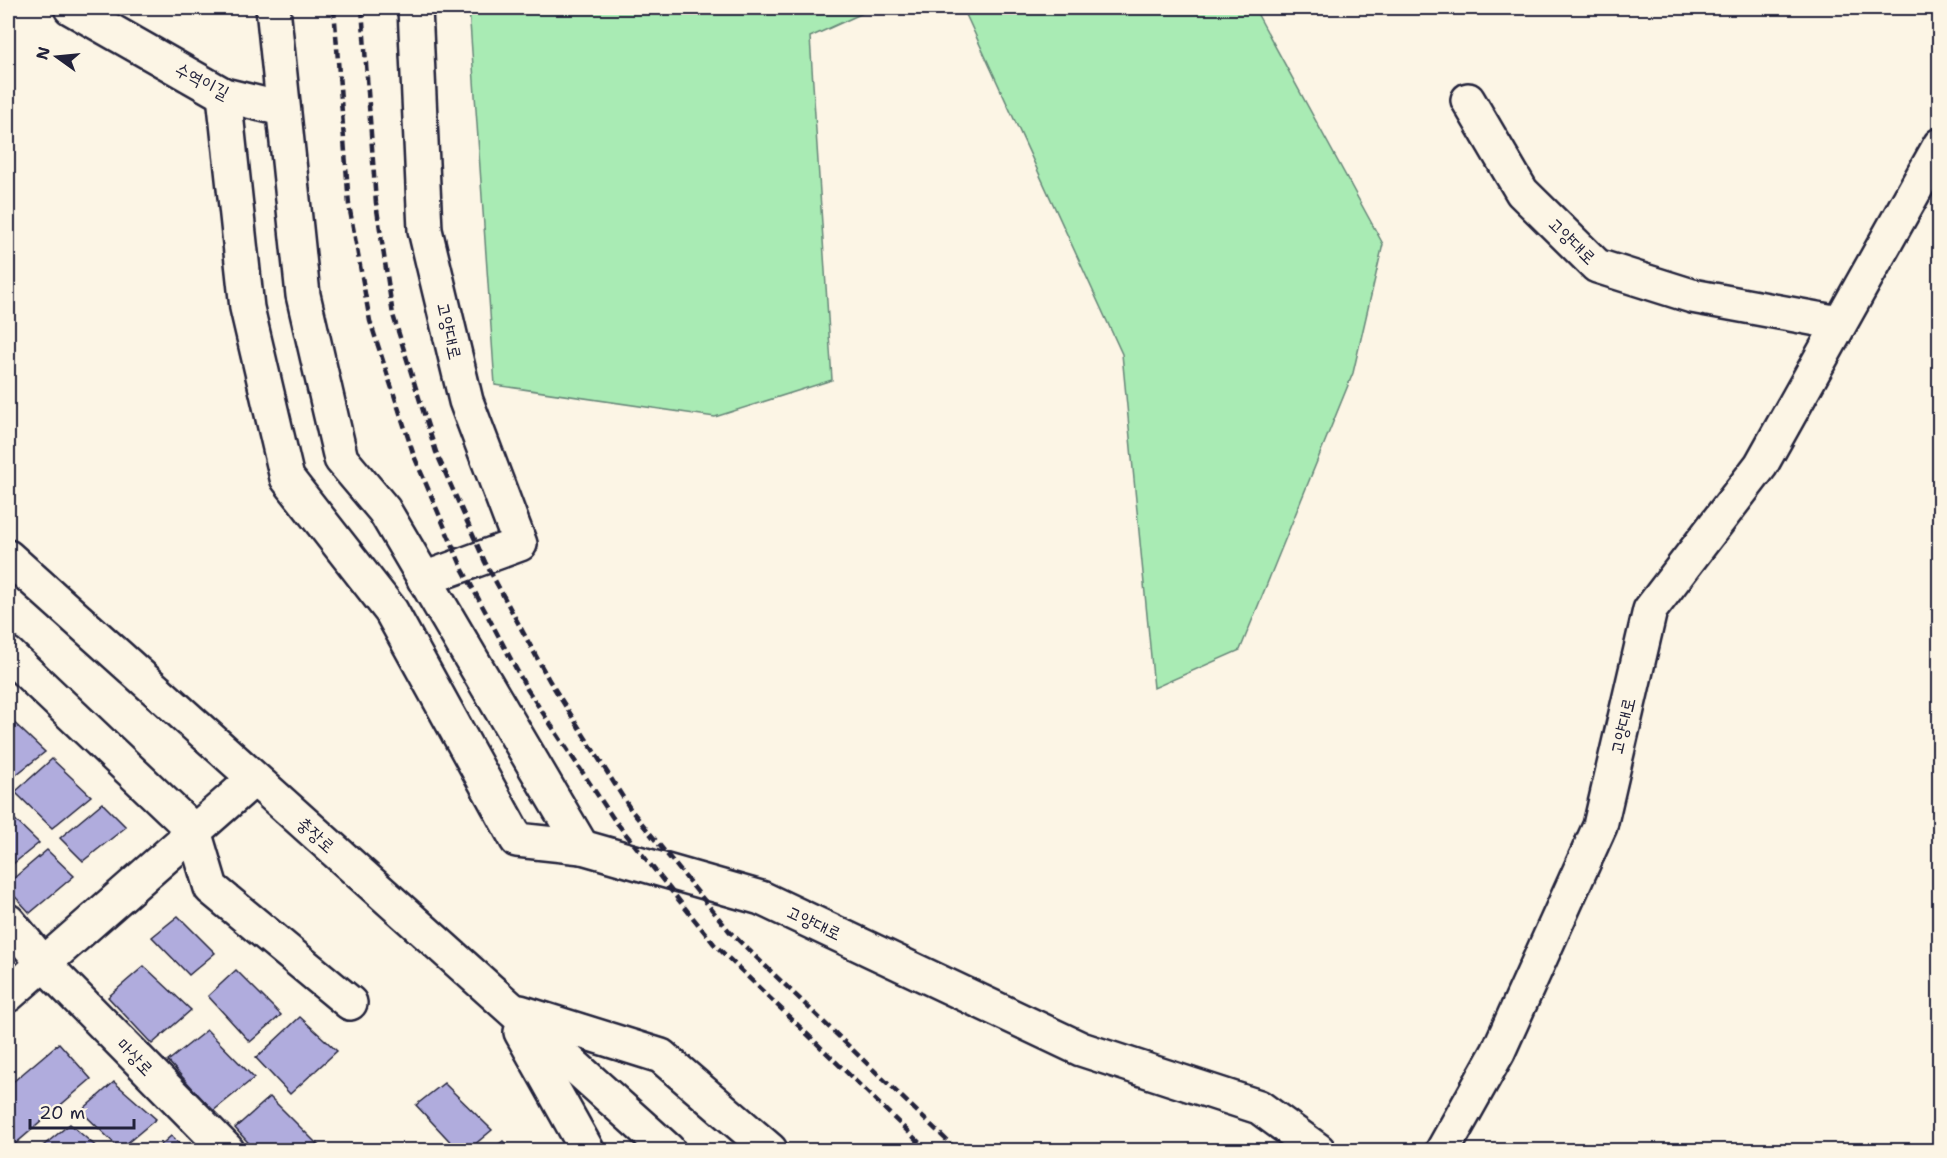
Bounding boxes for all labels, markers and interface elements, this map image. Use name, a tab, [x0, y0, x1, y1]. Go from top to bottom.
north arrow	[27, 27, 87, 87]
text: N	[31, 44, 55, 62]
street label: 수역이길	[171, 57, 234, 105]
street label: 고양대로	[1543, 212, 1601, 270]
street label: 고양대로	[431, 300, 467, 362]
street label: 고양대로	[1605, 695, 1641, 757]
street label: 충장로	[292, 812, 340, 858]
street label: 고양대로	[783, 900, 845, 946]
street label: 마상로	[111, 1033, 159, 1081]
scale bar	[30, 1092, 134, 1130]
text: 20 m	[39, 1101, 85, 1125]

